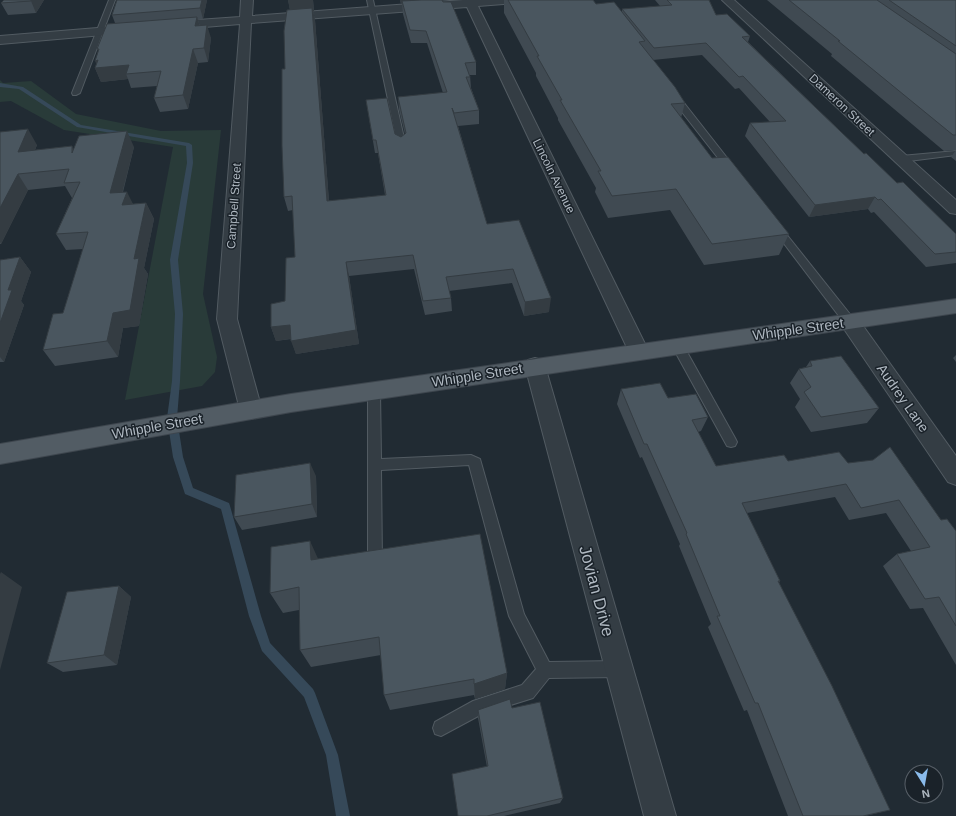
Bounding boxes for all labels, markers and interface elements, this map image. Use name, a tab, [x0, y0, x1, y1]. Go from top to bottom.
street label: Dameron Street	[806, 71, 878, 139]
street label: Lincoln Avenue	[530, 136, 578, 216]
street label: Campbell Street	[224, 162, 244, 249]
street label: Whipple Street	[751, 315, 845, 343]
street label: Whipple Street	[430, 360, 524, 390]
street label: Audrey Lane	[874, 361, 932, 435]
street label: Whipple Street	[110, 410, 204, 442]
street label: Jovian Drive	[575, 543, 618, 639]
north arrow	[904, 764, 944, 804]
text: N	[921, 787, 931, 800]

